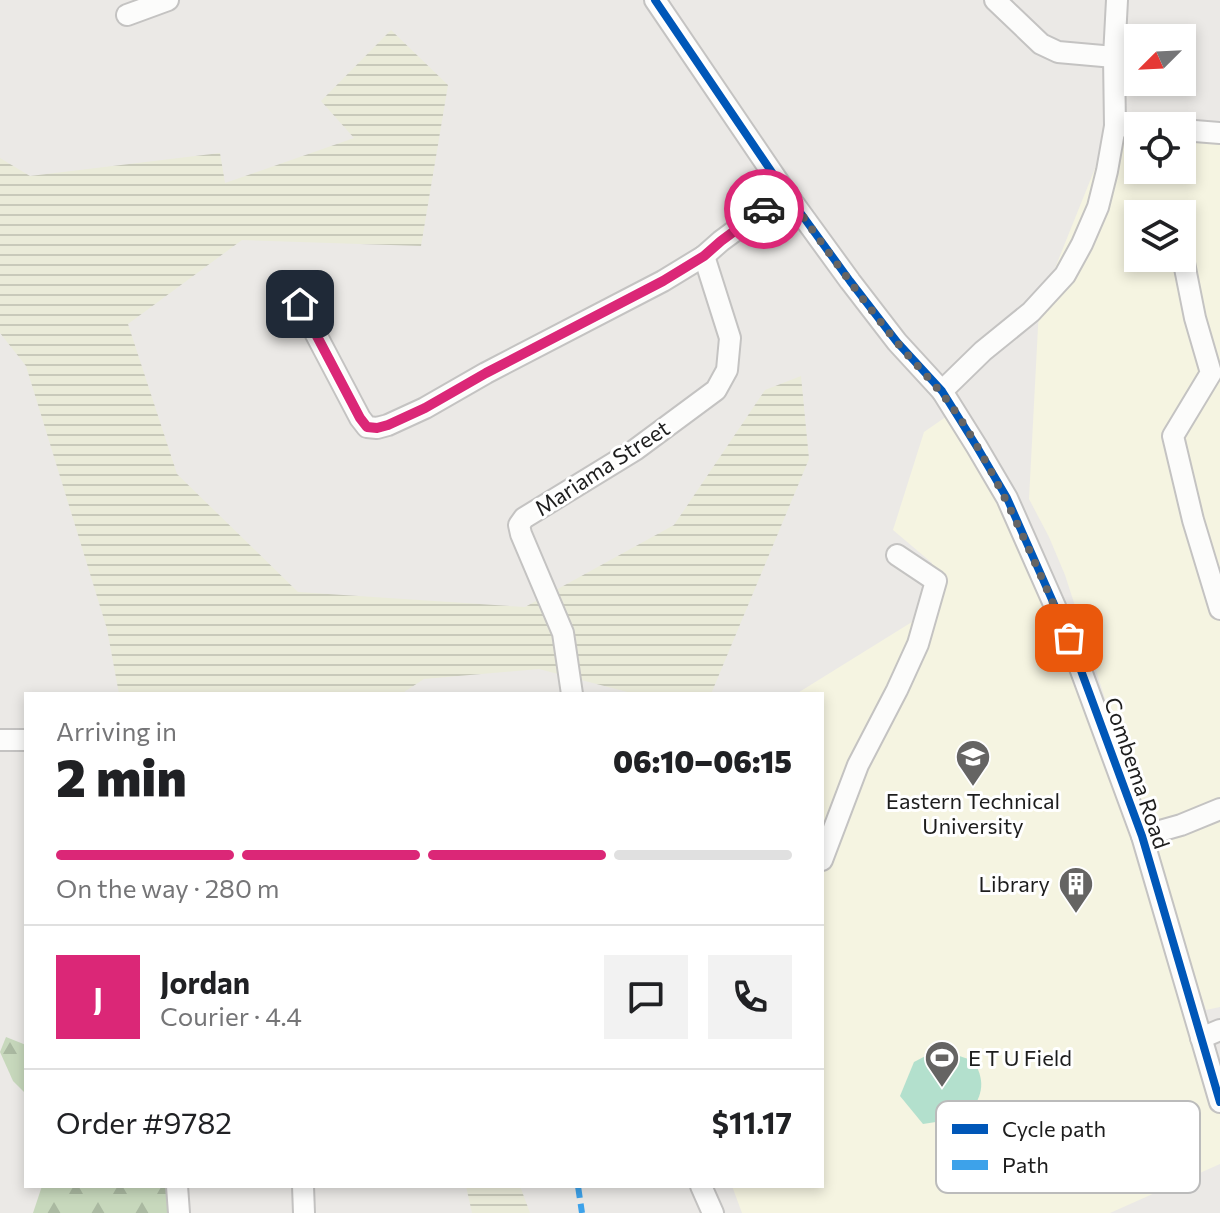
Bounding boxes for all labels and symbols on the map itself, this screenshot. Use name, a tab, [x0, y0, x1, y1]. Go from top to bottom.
north arrow	[1124, 24, 1196, 96]
courier	[724, 169, 804, 249]
pin	[266, 270, 334, 338]
street label: Mariama Street	[529, 414, 674, 521]
pin	[1035, 604, 1103, 672]
street label: Combema Road	[1099, 694, 1176, 852]
school or university icon: Eastern Technical University	[954, 738, 992, 788]
place label: Eastern Technical University	[886, 787, 1060, 839]
building icon: Library	[1057, 865, 1095, 915]
place label: Library	[978, 870, 1050, 897]
sports icon: E T U Field	[923, 1039, 961, 1089]
place label: E T U Field	[968, 1044, 1072, 1071]
legend	[936, 1101, 1200, 1193]
text: Cycle path	[1002, 1115, 1106, 1142]
text: Path	[1002, 1151, 1049, 1178]

